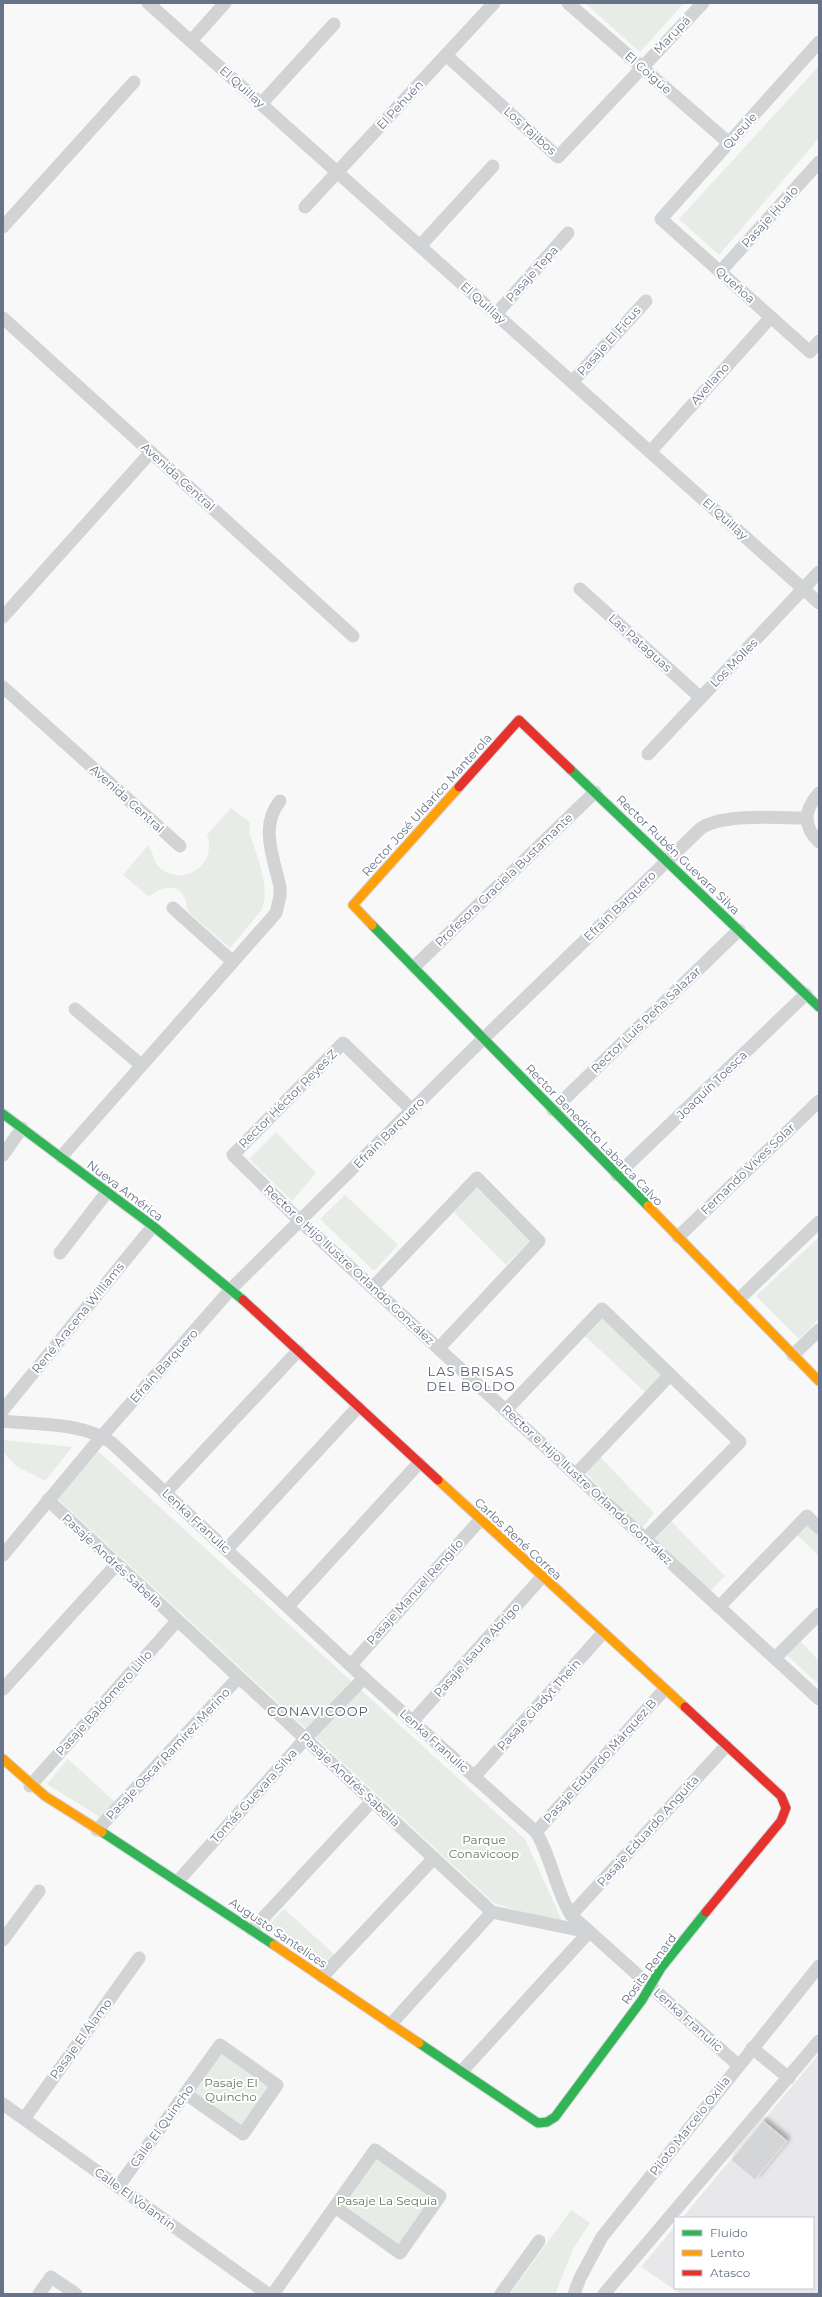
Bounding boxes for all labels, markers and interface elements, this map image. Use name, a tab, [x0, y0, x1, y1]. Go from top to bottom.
street label: Marupá	[650, 13, 693, 57]
street label: El Coigüe	[622, 48, 675, 97]
street label: El Quillay	[217, 62, 268, 111]
street label: El Pehuén	[373, 77, 426, 132]
street label: Los Tajibos	[501, 103, 560, 158]
street label: Queule	[719, 109, 760, 152]
street label: Pasaje Hualo	[738, 183, 801, 251]
street label: Pasaje Tepa	[502, 242, 561, 305]
street label: Queñoa	[712, 263, 758, 306]
street label: El Quillay	[458, 278, 509, 327]
street label: Pasaje El Ficus	[574, 303, 644, 378]
street label: Avellano	[687, 360, 732, 408]
street label: Avenida Central	[138, 439, 219, 514]
street label: El Quillay	[700, 494, 751, 543]
street label: Las Pataguas	[606, 610, 675, 675]
street label: Los Molles	[707, 635, 761, 690]
street label: Rector José Uldarico Manterola	[359, 730, 495, 879]
street label: Avenida Central	[87, 761, 168, 836]
street label: Rector Rubén Guevara Silva	[613, 792, 743, 918]
street label: Profesora Graciela Bustamante	[432, 810, 576, 949]
street label: Efraín Barquero	[580, 867, 659, 944]
street label: Rector Luis Peña Salazar	[588, 963, 704, 1076]
street label: Rector Héctor Reyes Z	[235, 1046, 340, 1151]
street label: Joaquín Toesca	[673, 1047, 750, 1123]
street label: Rector Benedicto Labarca Calvo	[522, 1061, 666, 1209]
street label: Efraín Barquero	[350, 1094, 427, 1171]
street label: Fernando Vives Solar	[697, 1120, 798, 1218]
street label: Nueva América	[84, 1157, 166, 1224]
street label: Rector e Hijo Ilustre Orlando González	[261, 1182, 438, 1348]
street label: René Aracena Williams	[28, 1259, 127, 1376]
street label: Efraín Barquero	[126, 1326, 201, 1406]
district label: LAS BRISAS DEL BOLDO	[426, 1363, 516, 1394]
street label: Rector e Hijo Ilustre Orlando González	[499, 1402, 676, 1568]
street label: Lenka Franulic	[159, 1485, 234, 1556]
street label: Carlos René Correa	[472, 1494, 565, 1583]
street label: Pasaje Andrés Sabella	[59, 1510, 165, 1611]
street label: Pasaje Manuel Rengifo	[363, 1536, 466, 1648]
street label: Pasaje Isaura Abrigo	[430, 1599, 523, 1700]
street label: Pasaje Baldomero Lillo	[52, 1647, 155, 1758]
street label: Pasaje Gladyt Thein	[494, 1656, 584, 1754]
street label: Pasaje Oscar Ramírez Merino	[103, 1685, 233, 1823]
street label: Pasaje Eduardo Márquez B	[540, 1696, 659, 1826]
district label: CONAVICOOP	[267, 1703, 369, 1719]
street label: Lenka Franulic	[397, 1706, 472, 1776]
street label: Pasaje Andrés Sabella	[297, 1729, 403, 1830]
street label: Tomás Guevara Silva	[207, 1745, 300, 1846]
street label: Pasaje Eduardo Anguita	[594, 1772, 702, 1889]
park label: Parque Conavicoop	[449, 1832, 519, 1861]
street label: Augusto Santelices	[227, 1894, 330, 1971]
street label: Rosita Renard	[618, 1930, 679, 2007]
street label: Lenka Franulic	[651, 1985, 726, 2055]
street label: Pasaje El Álamo	[46, 1996, 115, 2082]
street label: Piloto Marcelo Oxilia	[646, 2073, 733, 2178]
park label: Pasaje El Quincho	[204, 2075, 258, 2104]
street label: Calle El Quincho	[127, 2081, 197, 2170]
street label: Calle El Volantín	[92, 2164, 179, 2233]
park label: Pasaje La Sequia	[337, 2193, 437, 2208]
legend	[674, 2217, 814, 2289]
text: Fluido	[710, 2225, 748, 2240]
text: Lento	[710, 2245, 745, 2260]
text: Atasco	[710, 2265, 750, 2280]

